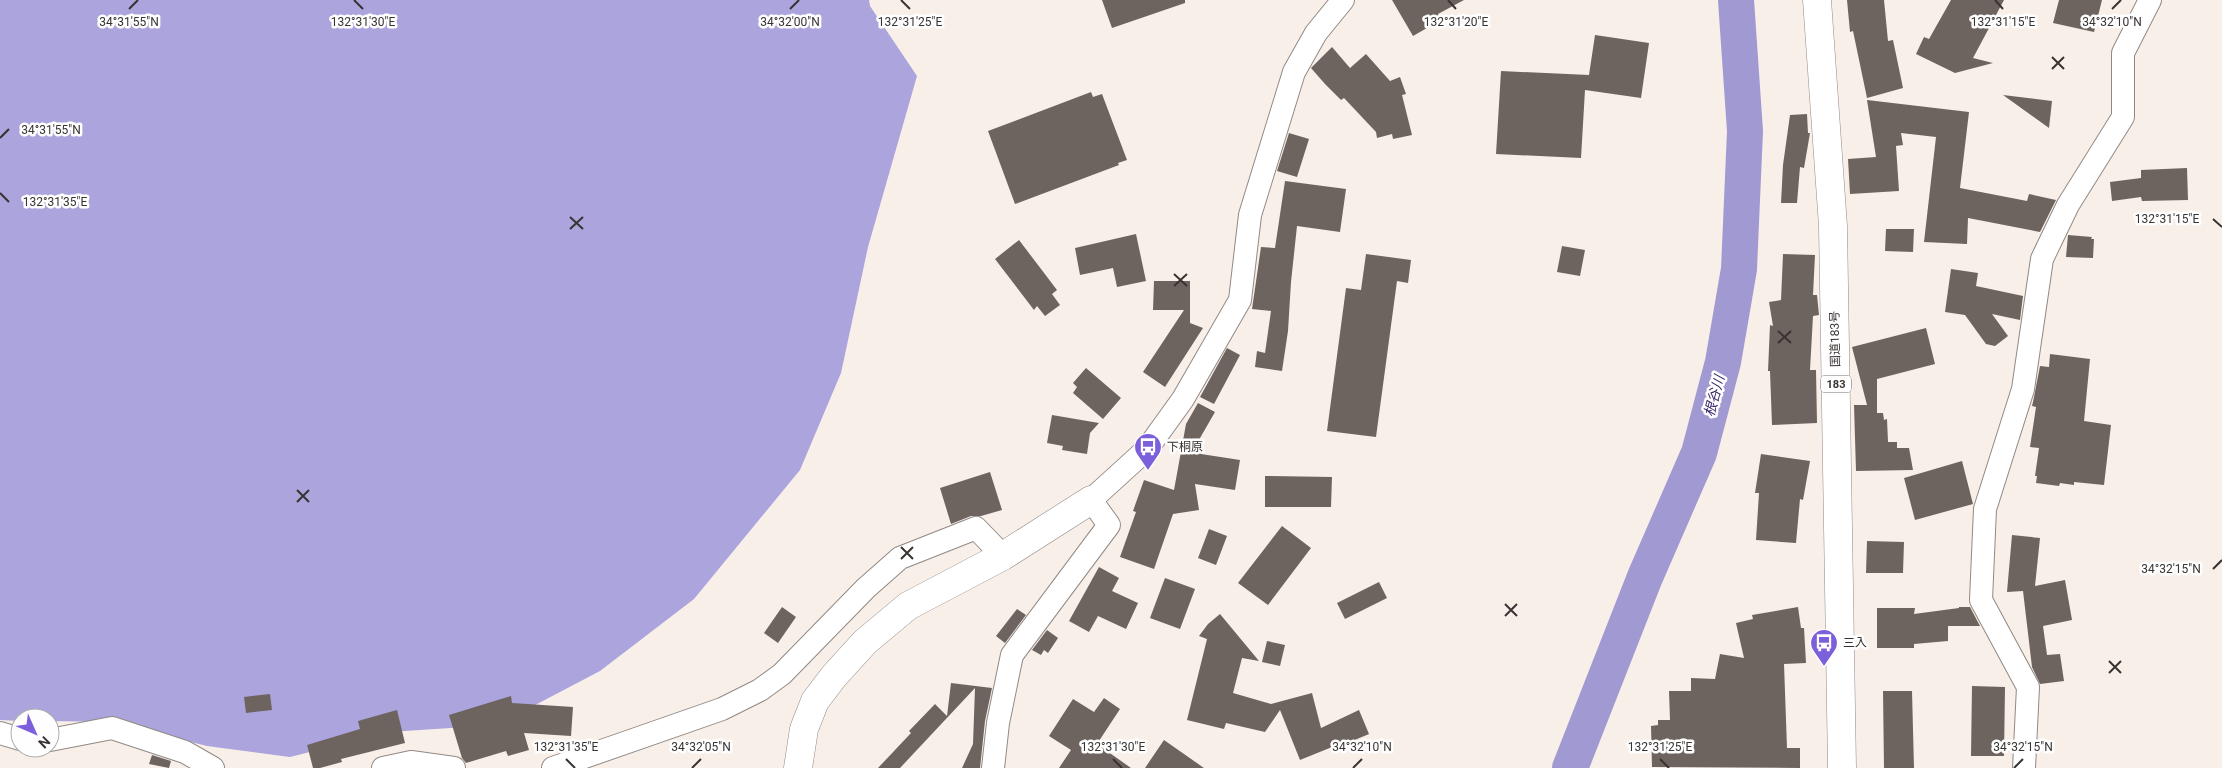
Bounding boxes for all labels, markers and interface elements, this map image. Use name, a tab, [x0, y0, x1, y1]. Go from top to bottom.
text: 34°31'55"N	[99, 15, 159, 29]
text: 132°31'30"E	[331, 15, 395, 29]
text: 34°32'00"N	[760, 15, 820, 29]
text: 132°31'25"E	[878, 15, 942, 29]
text: 132°31'20"E	[1424, 15, 1488, 29]
text: 132°31'15"E	[1971, 15, 2035, 29]
text: 34°32'10"N	[2082, 15, 2142, 29]
text: 34°31'55"N	[21, 123, 81, 137]
text: 132°31'35"E	[23, 195, 87, 209]
text: 132°31'15"E	[2135, 212, 2199, 226]
street label: 国道183号	[1828, 311, 1842, 367]
water label: 根谷川	[1701, 372, 1728, 418]
road number: 183	[1821, 376, 1851, 392]
bus stop icon: 下桐原	[1133, 432, 1163, 471]
place label: 下桐原	[1167, 440, 1203, 454]
text: 34°32'15"N	[2141, 562, 2201, 576]
bus stop icon: 三入	[1809, 628, 1839, 667]
place label: 三入	[1843, 636, 1867, 650]
north arrow	[10, 708, 60, 758]
text: N	[35, 733, 53, 751]
text: 132°31'35"E	[534, 740, 598, 754]
text: 34°32'05"N	[671, 740, 731, 754]
text: 132°31'30"E	[1081, 740, 1145, 754]
text: 34°32'10"N	[1332, 740, 1392, 754]
text: 132°31'25"E	[1628, 740, 1692, 754]
text: 34°32'15"N	[1993, 740, 2053, 754]

